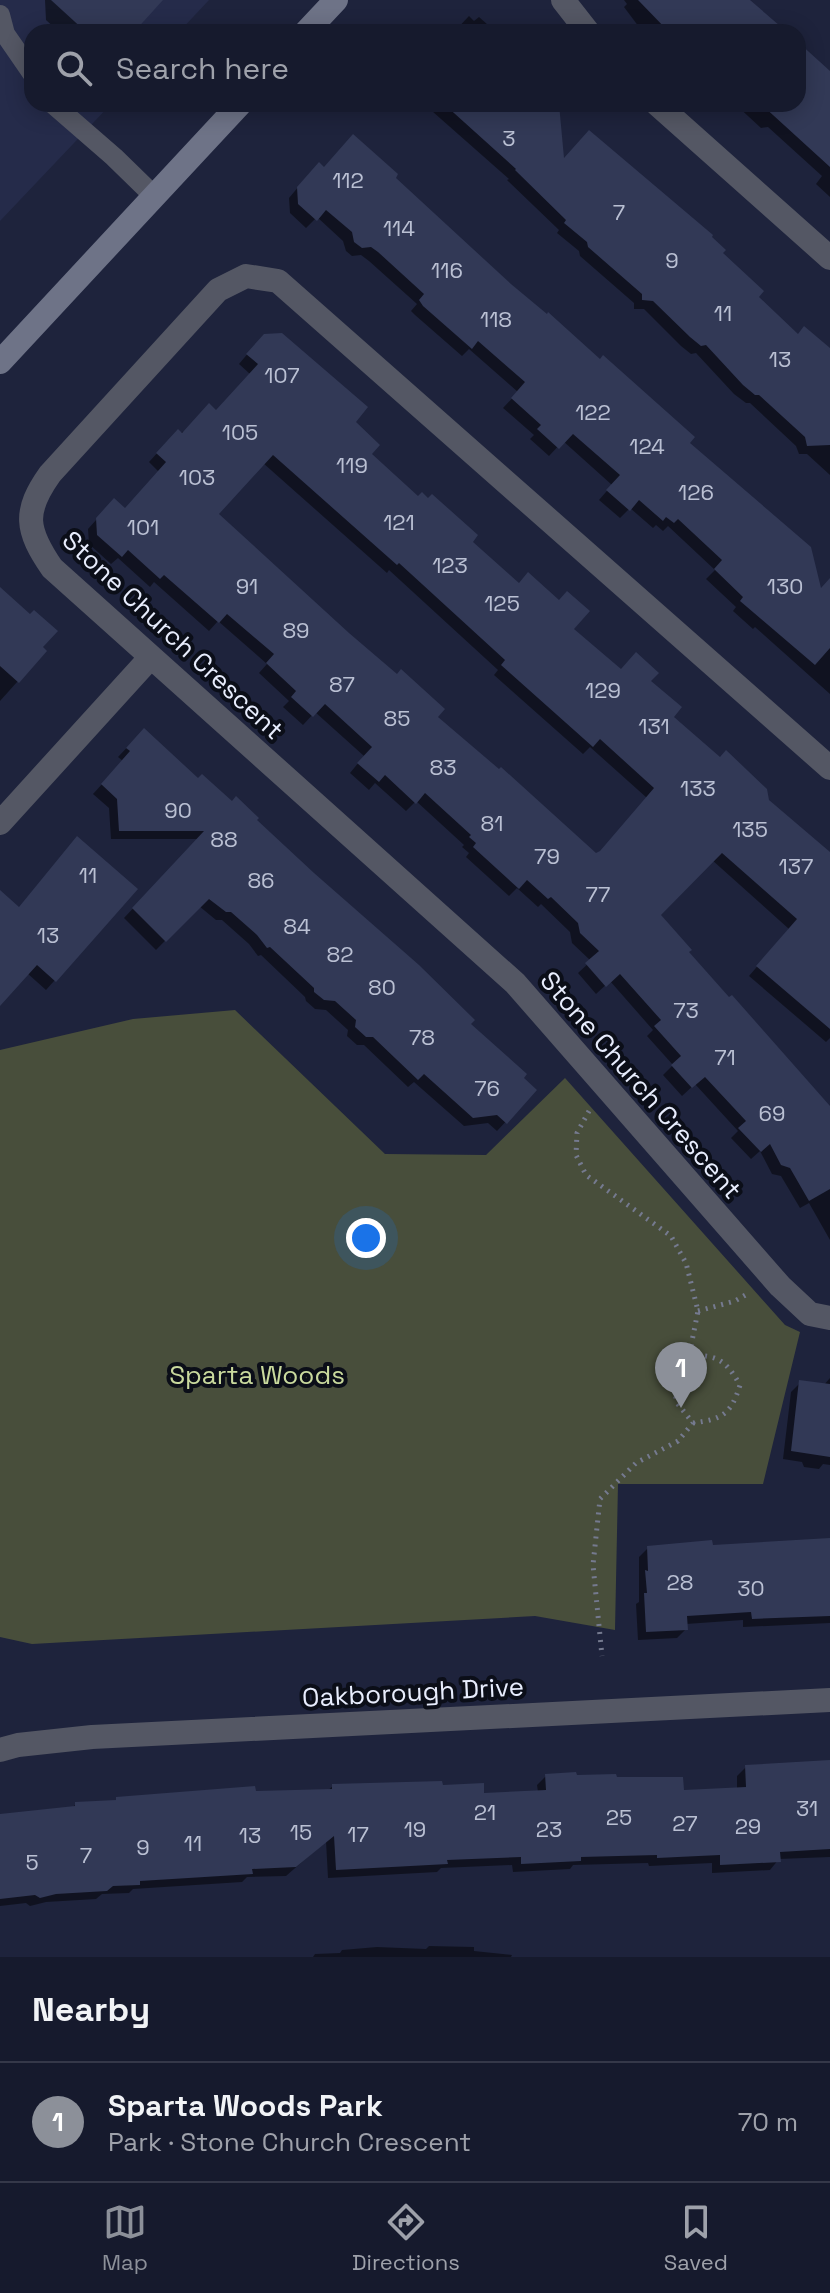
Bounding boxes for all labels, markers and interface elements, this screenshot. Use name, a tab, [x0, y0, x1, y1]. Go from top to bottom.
search box	[24, 24, 806, 112]
icon: search	[52, 46, 96, 90]
text: Search here	[116, 49, 289, 88]
house number: 3	[502, 124, 516, 152]
house number: 112	[332, 166, 364, 194]
house number: 7	[613, 198, 625, 226]
house number: 114	[383, 214, 415, 242]
house number: 9	[665, 246, 679, 274]
house number: 116	[431, 256, 463, 284]
house number: 11	[714, 299, 732, 327]
house number: 118	[480, 305, 512, 333]
house number: 13	[769, 345, 791, 373]
house number: 107	[264, 361, 300, 389]
house number: 122	[575, 398, 611, 426]
house number: 105	[222, 418, 258, 446]
house number: 124	[629, 432, 665, 460]
house number: 119	[336, 451, 368, 479]
house number: 103	[179, 463, 215, 491]
house number: 126	[678, 478, 714, 506]
house number: 121	[383, 508, 415, 536]
house number: 101	[127, 513, 159, 541]
street label: Stone Church Crescent	[55, 523, 291, 747]
house number: 123	[432, 551, 468, 579]
house number: 91	[236, 572, 258, 600]
house number: 130	[767, 572, 803, 600]
house number: 125	[484, 589, 520, 617]
house number: 89	[282, 616, 310, 644]
house number: 87	[329, 670, 355, 698]
house number: 129	[585, 676, 621, 704]
house number: 85	[384, 704, 410, 732]
house number: 131	[638, 712, 670, 740]
house number: 83	[430, 753, 457, 781]
house number: 133	[680, 774, 716, 802]
house number: 90	[164, 796, 192, 824]
house number: 81	[481, 809, 503, 837]
house number: 135	[732, 815, 768, 843]
house number: 88	[210, 825, 238, 853]
house number: 79	[534, 842, 560, 870]
house number: 137	[779, 852, 813, 880]
house number: 11	[79, 861, 97, 889]
house number: 86	[247, 866, 275, 894]
house number: 77	[586, 880, 610, 908]
house number: 84	[283, 912, 311, 940]
house number: 13	[37, 921, 59, 949]
house number: 82	[327, 940, 353, 968]
street label: Stone Church Crescent	[533, 964, 749, 1206]
house number: 80	[368, 973, 396, 1001]
house number: 73	[673, 996, 699, 1024]
house number: 78	[409, 1023, 435, 1051]
house number: 71	[714, 1043, 736, 1071]
house number: 76	[474, 1074, 500, 1102]
house number: 69	[759, 1099, 785, 1127]
your location	[346, 1218, 386, 1258]
pin: 1	[655, 1342, 707, 1408]
park label: Sparta Woods	[169, 1358, 345, 1392]
house number: 28	[667, 1568, 693, 1596]
house number: 30	[737, 1574, 765, 1602]
street label: Oakborough Drive	[301, 1669, 525, 1715]
house number: 31	[796, 1794, 818, 1822]
house number: 21	[474, 1798, 496, 1826]
house number: 25	[606, 1803, 632, 1831]
house number: 27	[672, 1809, 698, 1837]
house number: 29	[735, 1812, 761, 1840]
house number: 19	[404, 1815, 426, 1843]
house number: 23	[536, 1815, 562, 1843]
house number: 15	[290, 1818, 312, 1846]
house number: 17	[347, 1820, 369, 1848]
house number: 13	[239, 1821, 261, 1849]
house number: 11	[184, 1829, 202, 1857]
house number: 9	[136, 1833, 150, 1861]
house number: 7	[80, 1841, 92, 1869]
house number: 5	[25, 1848, 39, 1876]
text: Nearby	[32, 1988, 150, 2031]
text: Sparta Woods Park	[108, 2086, 383, 2125]
text: 1	[52, 2105, 64, 2139]
text: 70 m	[738, 2105, 798, 2139]
text: Park · Stone Church Crescent	[108, 2125, 471, 2159]
tab: Map	[102, 2200, 148, 2276]
tab: Directions	[352, 2200, 460, 2276]
tab: Saved	[664, 2200, 728, 2276]

